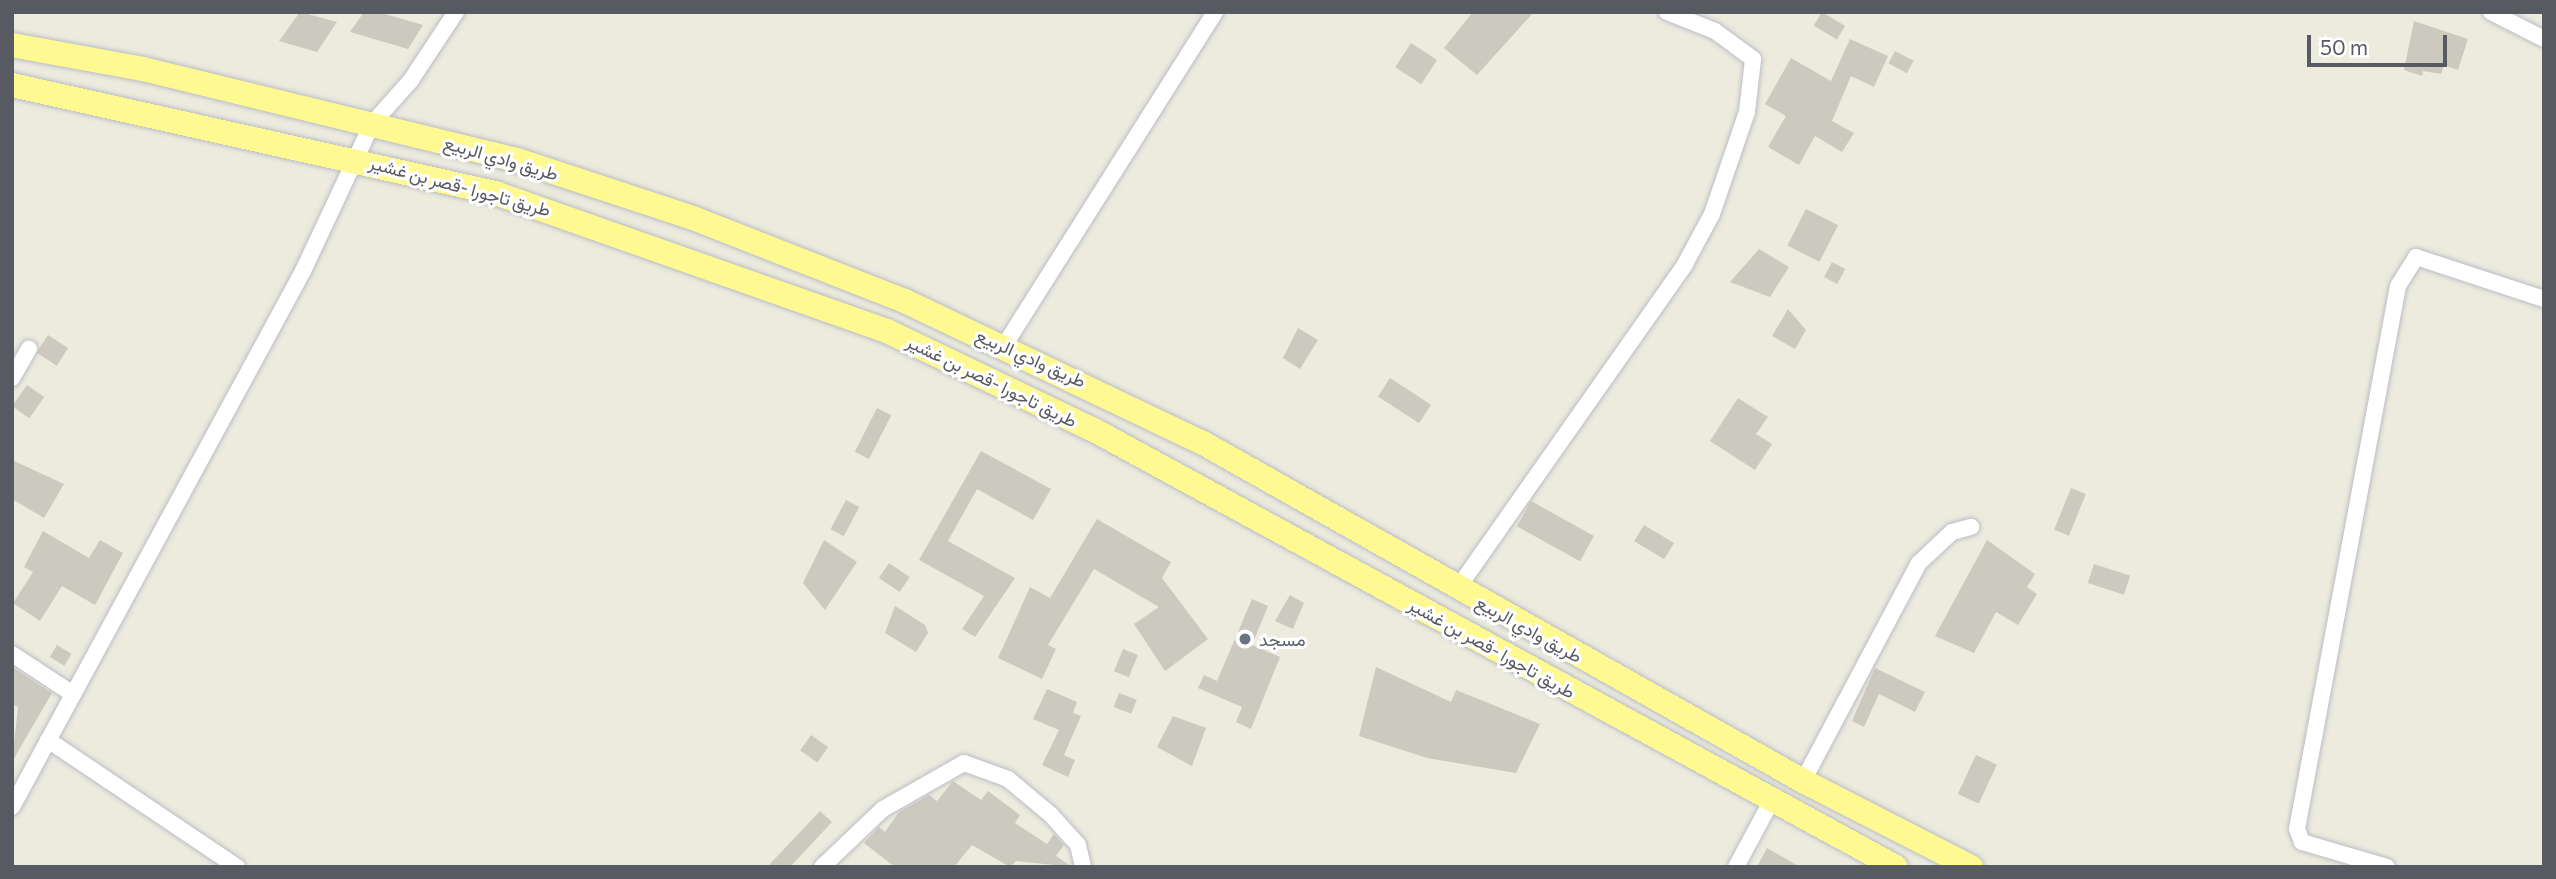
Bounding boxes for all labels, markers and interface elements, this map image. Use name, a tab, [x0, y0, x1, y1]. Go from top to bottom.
scale bar	[2311, 21, 2451, 65]
text: 50 m	[2320, 34, 2368, 59]
street label: طريق وادي الربيع	[441, 131, 561, 185]
street label: طريق تاجورا -قصر بن غشير	[367, 151, 553, 221]
street label: طريق وادي الربيع	[973, 324, 1089, 392]
street label: طريق تاجورا -قصر بن غشير	[903, 330, 1081, 432]
street label: طريق وادي الربيع	[1472, 591, 1586, 667]
street label: طريق تاجورا -قصر بن غشير	[1405, 593, 1579, 703]
place label: مسجد	[1259, 628, 1306, 650]
marker: مسجد	[1237, 631, 1253, 647]

